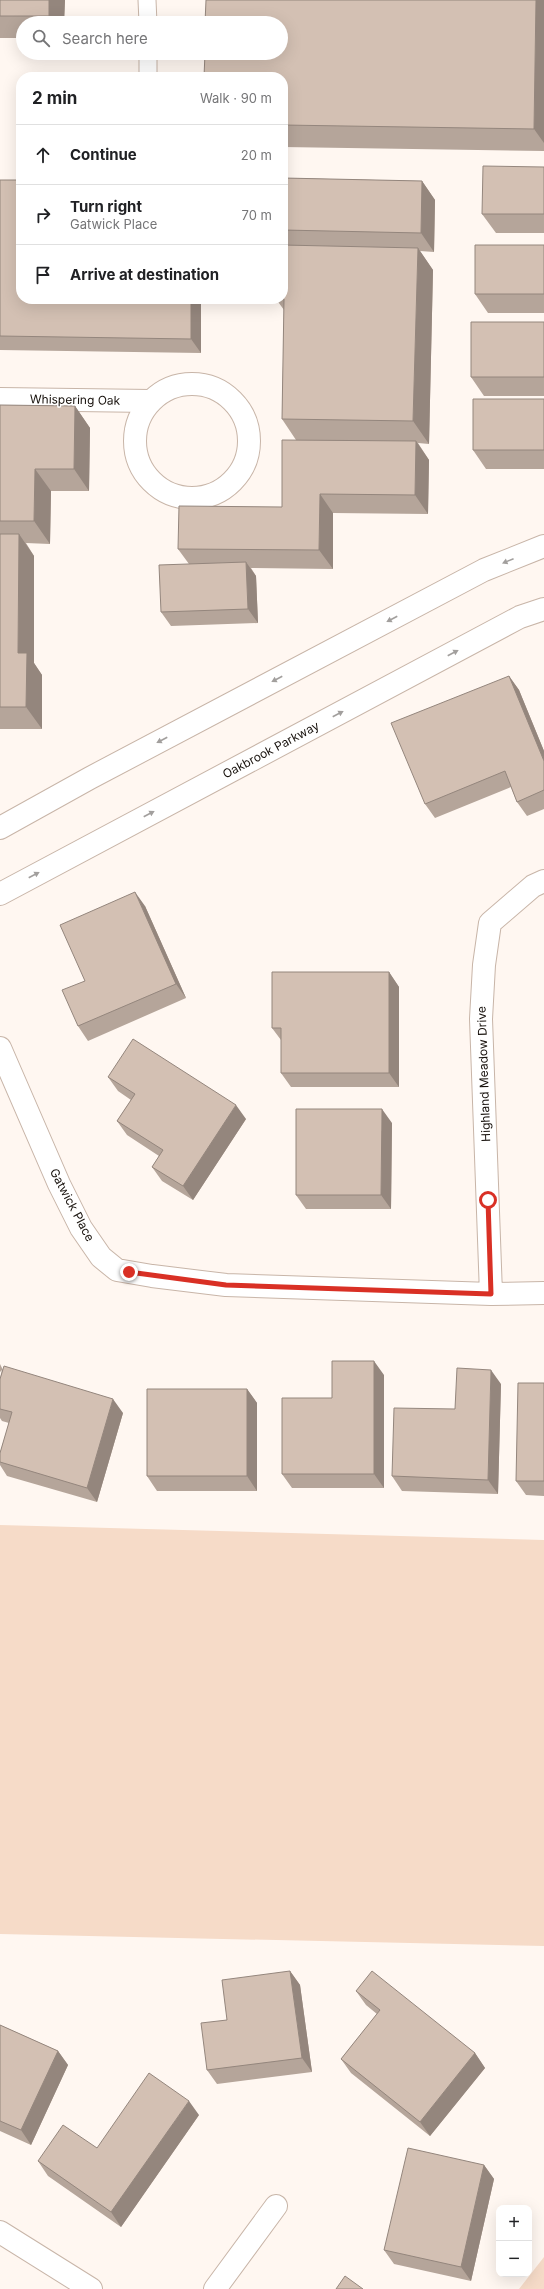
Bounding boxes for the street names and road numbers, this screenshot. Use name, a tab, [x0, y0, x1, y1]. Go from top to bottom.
street label: Whispering Oak	[30, 391, 121, 408]
street label: Oakbrook Parkway	[220, 718, 322, 781]
street label: Highland Meadow Drive	[474, 1006, 493, 1142]
street label: Gatwick Place	[47, 1166, 98, 1244]

